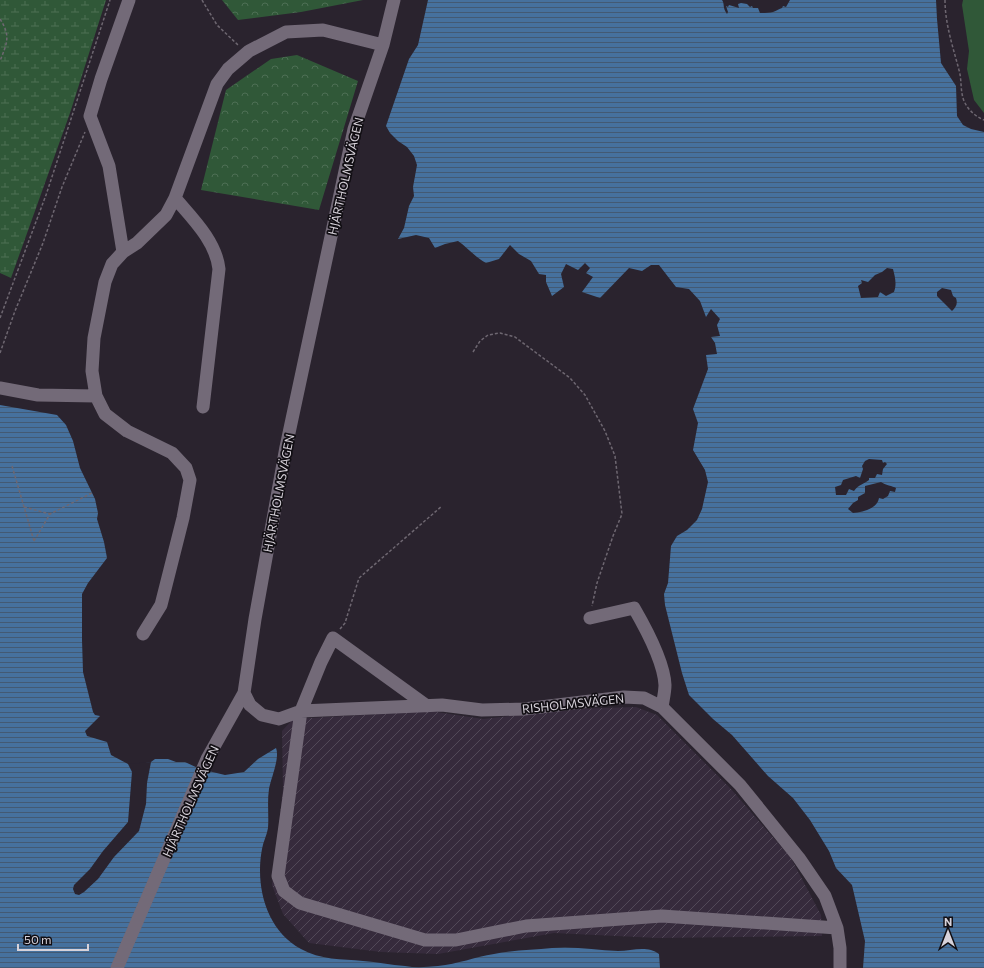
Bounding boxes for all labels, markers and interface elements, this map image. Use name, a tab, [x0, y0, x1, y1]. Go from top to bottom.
street label: HJÄRTHOLMSVÄGEN	[325, 116, 366, 236]
street label: HJÄRTHOLMSVÄGEN	[260, 433, 297, 554]
street label: RISHOLMSVÄGEN	[521, 691, 625, 715]
street label: HJÄRTHOLMSVÄGEN	[159, 743, 222, 859]
north arrow	[928, 912, 968, 952]
text: N	[944, 915, 952, 928]
scale bar	[18, 926, 88, 952]
text: 50 m	[24, 932, 52, 946]

